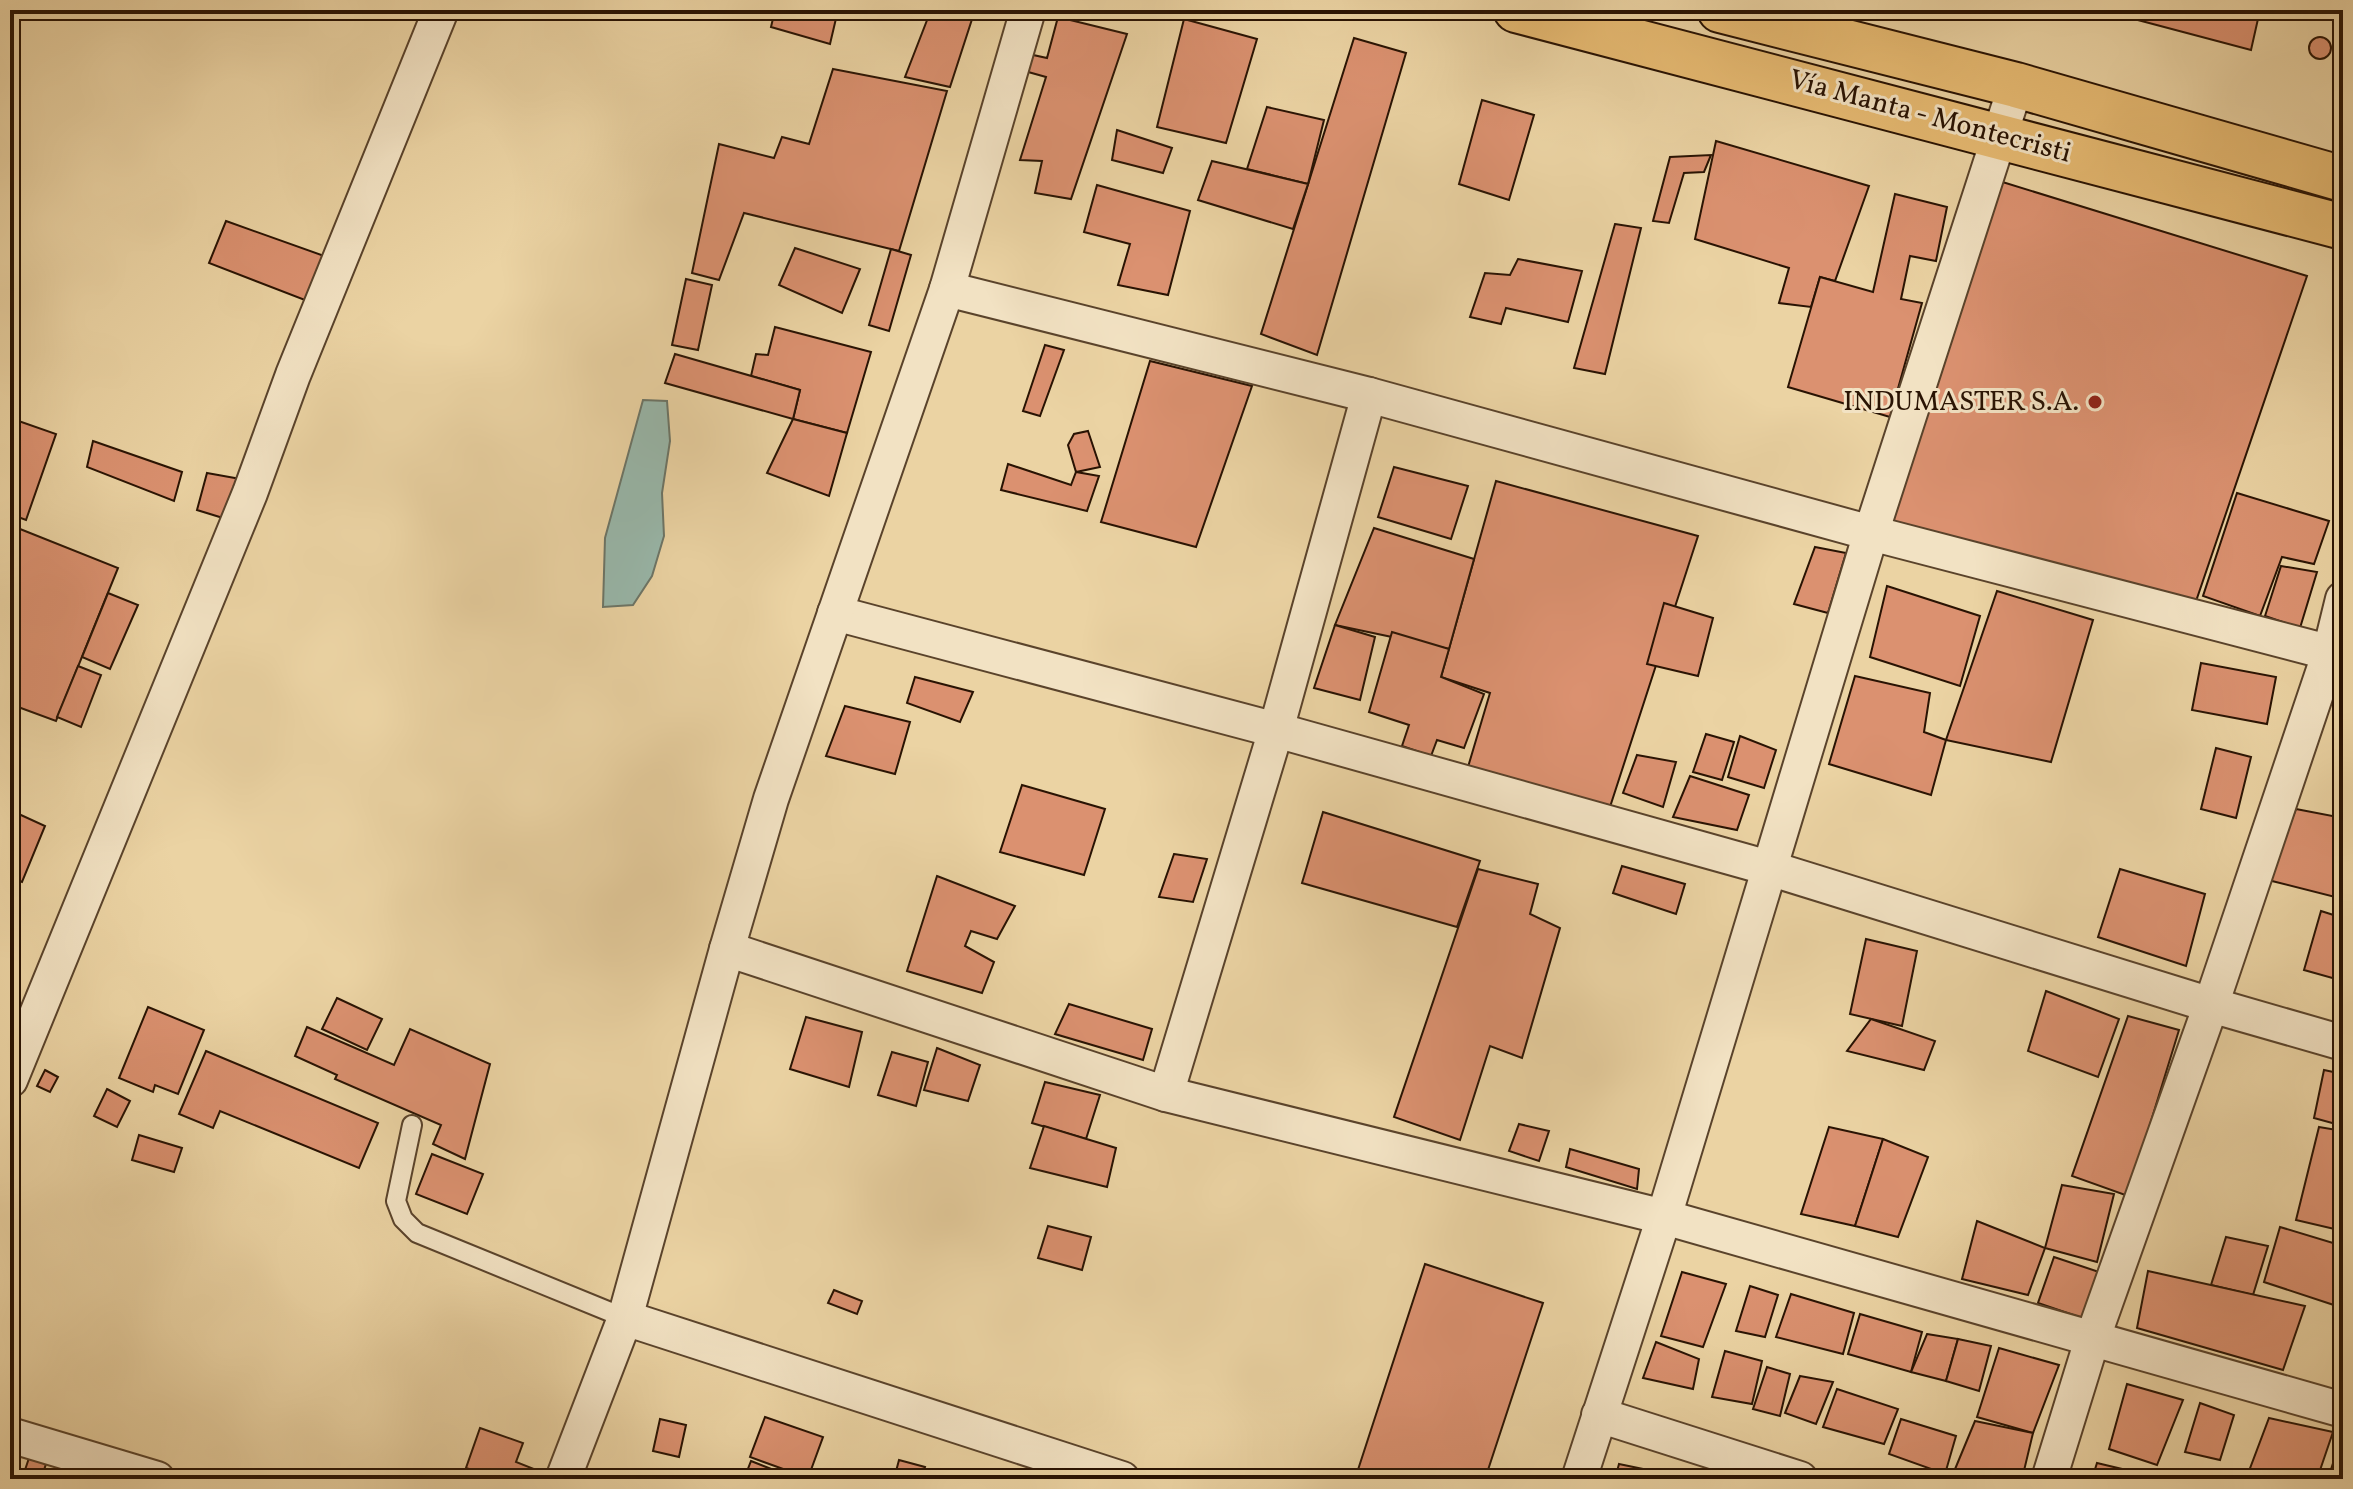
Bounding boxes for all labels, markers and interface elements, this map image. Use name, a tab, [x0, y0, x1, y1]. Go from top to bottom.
street label: Vía Manta - Montecristi	[1785, 61, 2075, 173]
place label: INDUMASTER S.A.	[1843, 383, 2079, 422]
marker: INDUMASTER S.A.	[2086, 393, 2104, 411]

